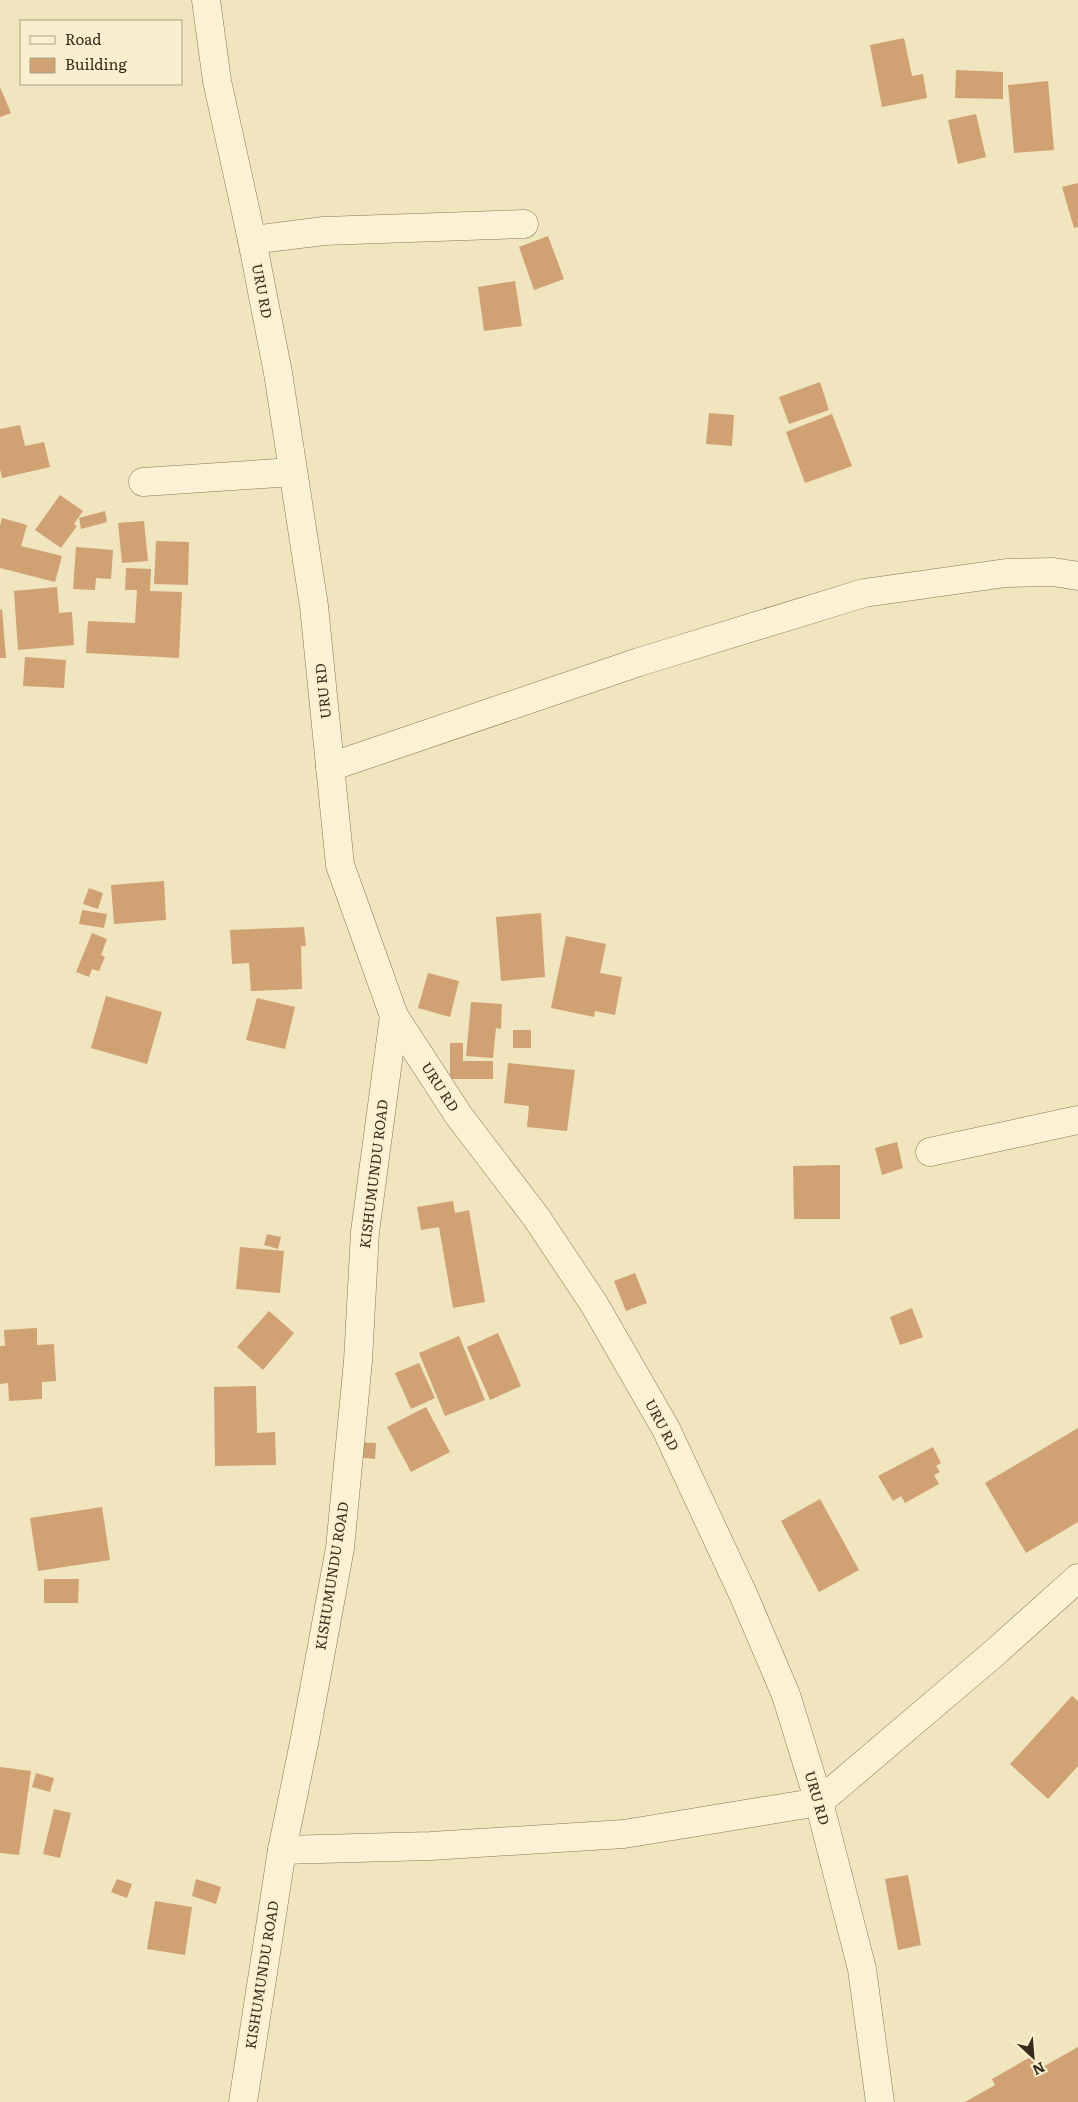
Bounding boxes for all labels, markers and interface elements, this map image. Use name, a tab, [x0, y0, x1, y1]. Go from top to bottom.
legend	[20, 20, 182, 85]
text: Road	[65, 27, 101, 50]
text: Building	[65, 52, 127, 75]
street label: URU RD	[248, 262, 278, 320]
street label: URU RD	[309, 662, 335, 720]
street label: URU RD	[417, 1058, 465, 1115]
street label: KISHUMUNDU ROAD	[354, 1098, 392, 1250]
street label: URU RD	[641, 1395, 685, 1454]
street label: KISHUMUNDU ROAD	[309, 1500, 353, 1651]
street label: URU RD	[801, 1768, 835, 1828]
street label: KISHUMUNDU ROAD	[239, 1899, 283, 2050]
north arrow	[1008, 2032, 1058, 2082]
text: N	[1029, 2058, 1049, 2081]

